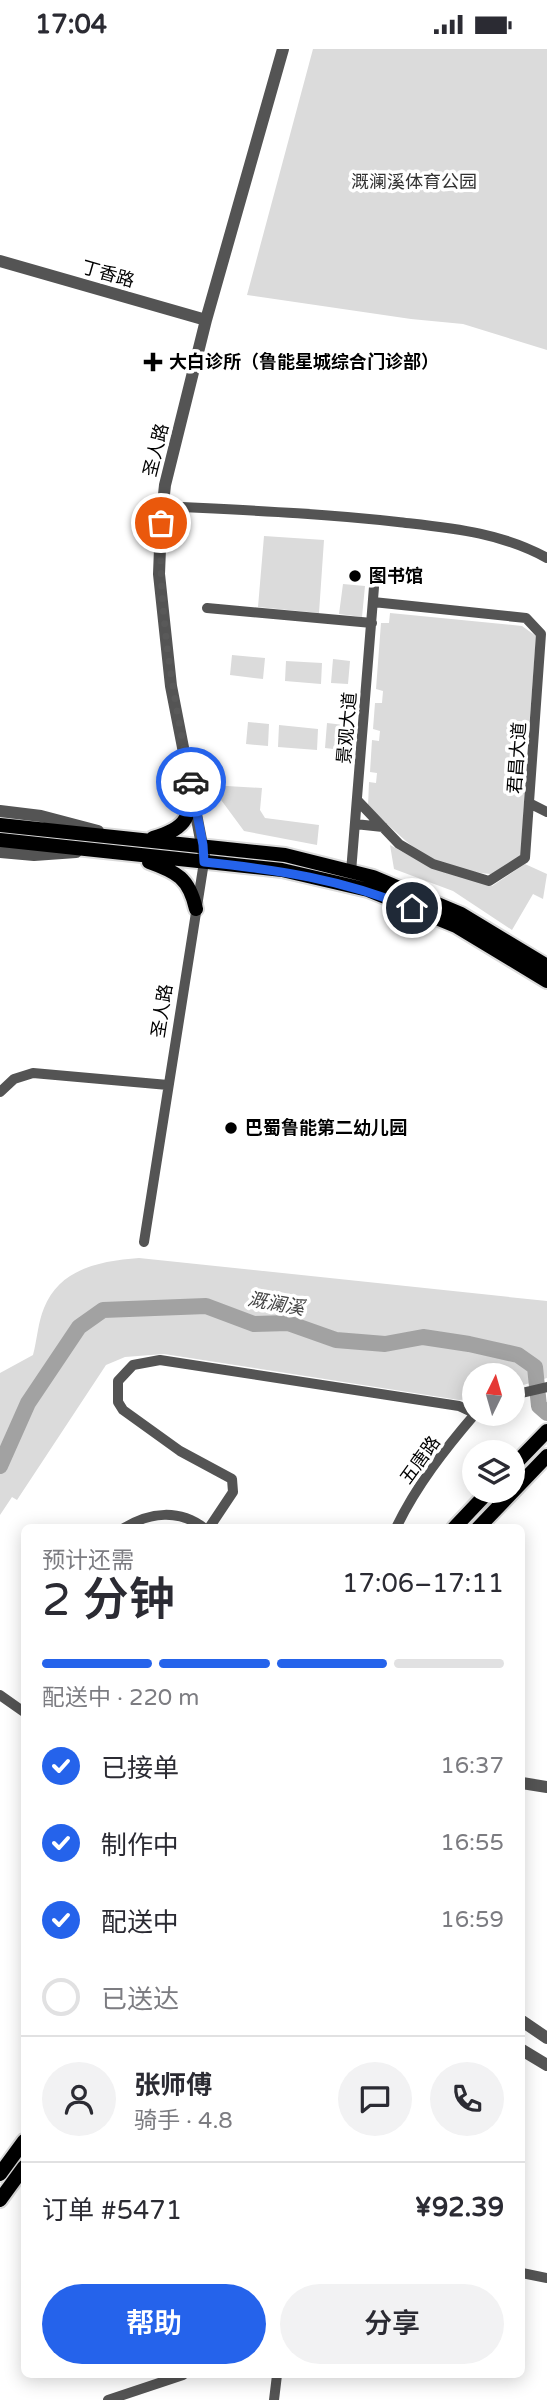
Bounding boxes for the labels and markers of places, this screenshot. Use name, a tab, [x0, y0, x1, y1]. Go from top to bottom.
place label: 大白诊所（鲁能星城综合门诊部）	[169, 351, 439, 373]
marker: 大白诊所（鲁能星城综合门诊部）	[143, 352, 163, 372]
pin	[131, 493, 191, 553]
place label: 图书馆	[369, 565, 423, 587]
marker: 图书馆	[347, 568, 363, 584]
pin	[382, 878, 442, 938]
place label: 巴蜀鲁能第二幼儿园	[245, 1117, 407, 1139]
marker: 巴蜀鲁能第二幼儿园	[223, 1120, 239, 1136]

